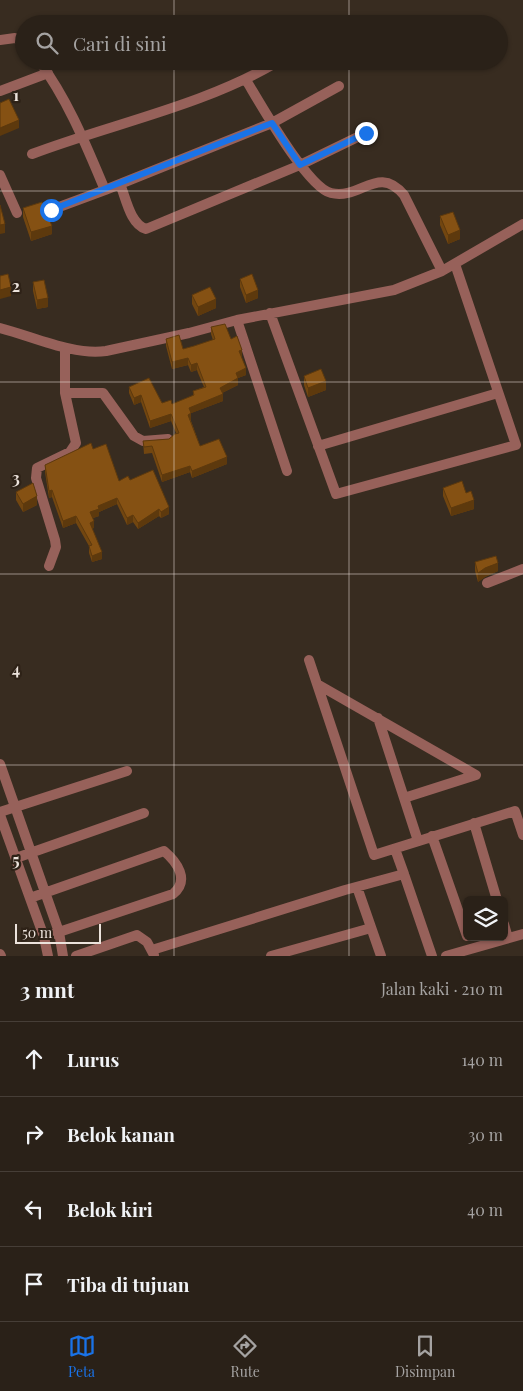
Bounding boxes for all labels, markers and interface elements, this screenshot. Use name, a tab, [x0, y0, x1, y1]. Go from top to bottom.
search box	[15, 15, 508, 70]
icon: search	[33, 29, 61, 57]
text: Cari di sini	[73, 30, 167, 56]
text: 1	[13, 84, 19, 105]
route end	[355, 122, 378, 145]
route start	[40, 199, 63, 222]
text: 2	[12, 275, 20, 296]
text: 3	[12, 467, 20, 488]
text: 4	[12, 658, 20, 679]
text: 5	[12, 849, 20, 870]
map controls	[463, 896, 508, 941]
button: layers	[463, 896, 508, 941]
scale bar	[15, 921, 101, 944]
text: 50 m	[22, 923, 52, 942]
text: 3 mnt	[20, 975, 74, 1003]
text: Jalan kaki · 210 m	[381, 978, 503, 999]
icon: ahead	[20, 1045, 48, 1073]
text: Lurus	[67, 1046, 119, 1072]
text: 140 m	[461, 1049, 503, 1070]
icon: right	[20, 1120, 48, 1148]
text: Belok kanan	[67, 1121, 175, 1147]
text: 30 m	[468, 1124, 503, 1145]
icon: left	[20, 1195, 48, 1223]
text: Belok kiri	[67, 1196, 153, 1222]
text: 40 m	[467, 1199, 503, 1220]
icon: arrive	[20, 1270, 48, 1298]
text: Tiba di tujuan	[67, 1271, 189, 1297]
tab: Peta	[68, 1332, 96, 1381]
tab: Rute	[231, 1332, 260, 1381]
tab: Disimpan	[395, 1332, 455, 1381]

